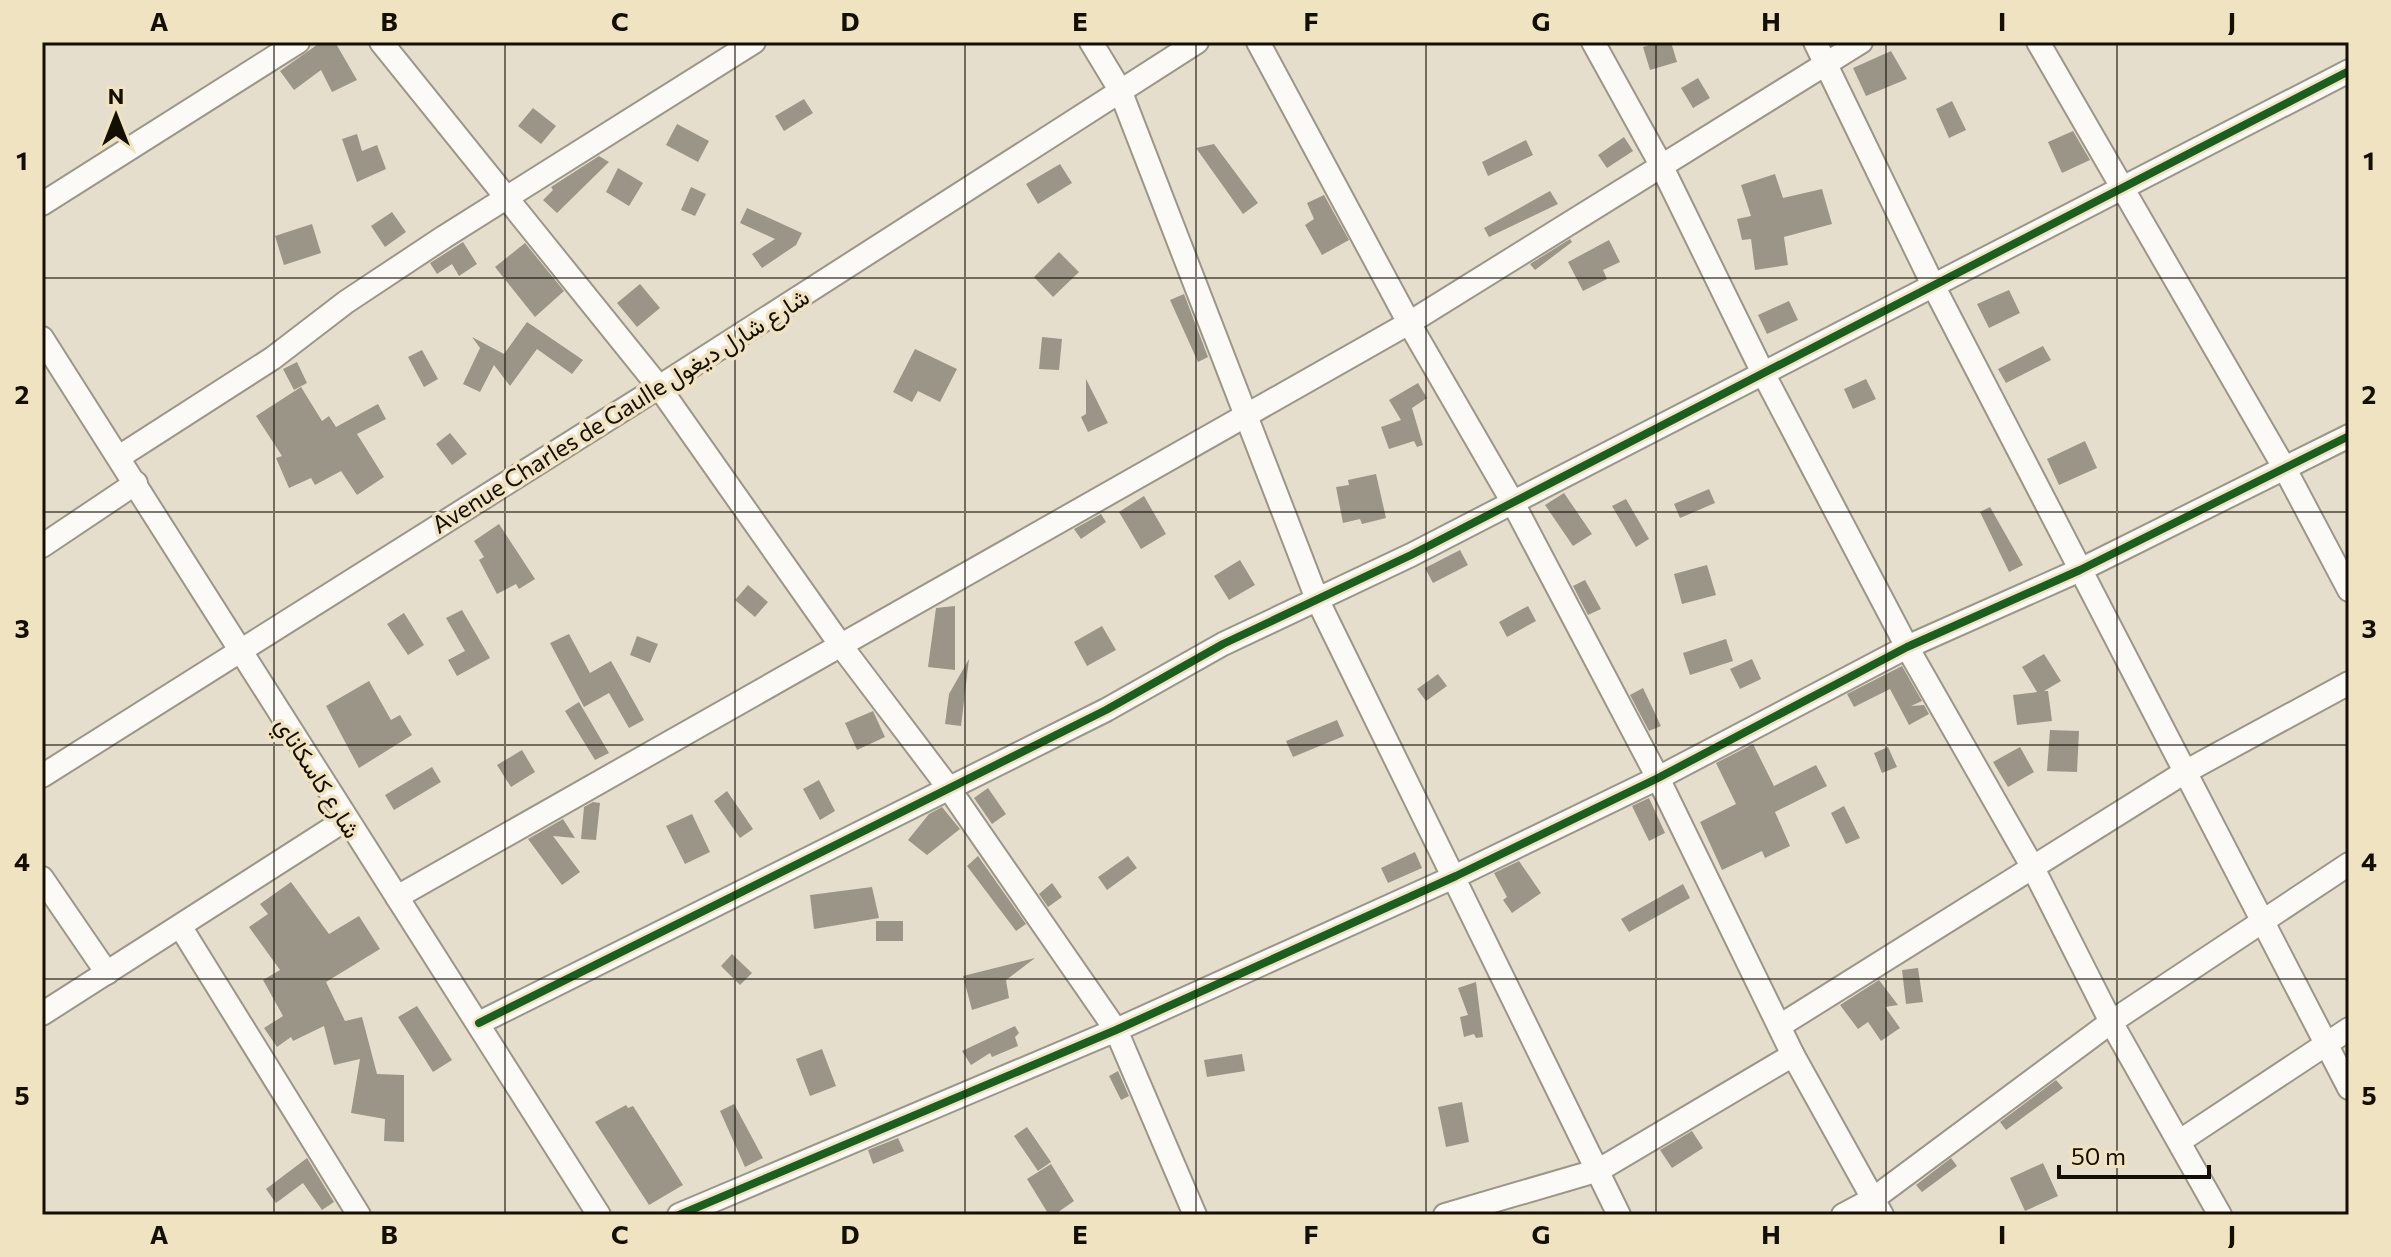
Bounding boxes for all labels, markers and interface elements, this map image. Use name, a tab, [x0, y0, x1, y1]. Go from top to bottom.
text: A	[150, 5, 169, 36]
text: B	[380, 5, 398, 36]
text: C	[611, 5, 629, 36]
text: D	[840, 5, 860, 36]
text: E	[1072, 5, 1088, 36]
text: F	[1303, 5, 1319, 36]
text: G	[1532, 5, 1550, 36]
text: H	[1761, 5, 1781, 36]
text: I	[1998, 5, 2006, 36]
text: J	[2228, 5, 2236, 36]
north arrow	[76, 76, 156, 156]
text: N	[108, 82, 124, 109]
text: 1	[16, 144, 28, 175]
text: 1	[2363, 144, 2375, 175]
street label: Avenue Charles de Gaulle شارع شارل ديغول	[426, 281, 816, 541]
text: 2	[15, 378, 29, 409]
text: 2	[2362, 378, 2376, 409]
text: 3	[14, 612, 30, 643]
text: 3	[2361, 612, 2377, 643]
street label: شارع كاسكاناي	[265, 711, 368, 846]
text: 4	[14, 845, 30, 876]
text: 4	[2361, 845, 2377, 876]
text: 5	[14, 1079, 30, 1110]
text: 5	[2361, 1079, 2377, 1110]
scale bar	[2059, 1129, 2209, 1179]
text: 50 m	[2071, 1141, 2126, 1170]
text: A	[150, 1218, 169, 1249]
text: B	[380, 1218, 398, 1249]
text: C	[611, 1218, 629, 1249]
text: D	[840, 1218, 860, 1249]
text: E	[1072, 1218, 1088, 1249]
text: F	[1303, 1218, 1319, 1249]
text: G	[1532, 1218, 1550, 1249]
text: H	[1761, 1218, 1781, 1249]
text: I	[1998, 1218, 2006, 1249]
text: J	[2228, 1218, 2236, 1249]

